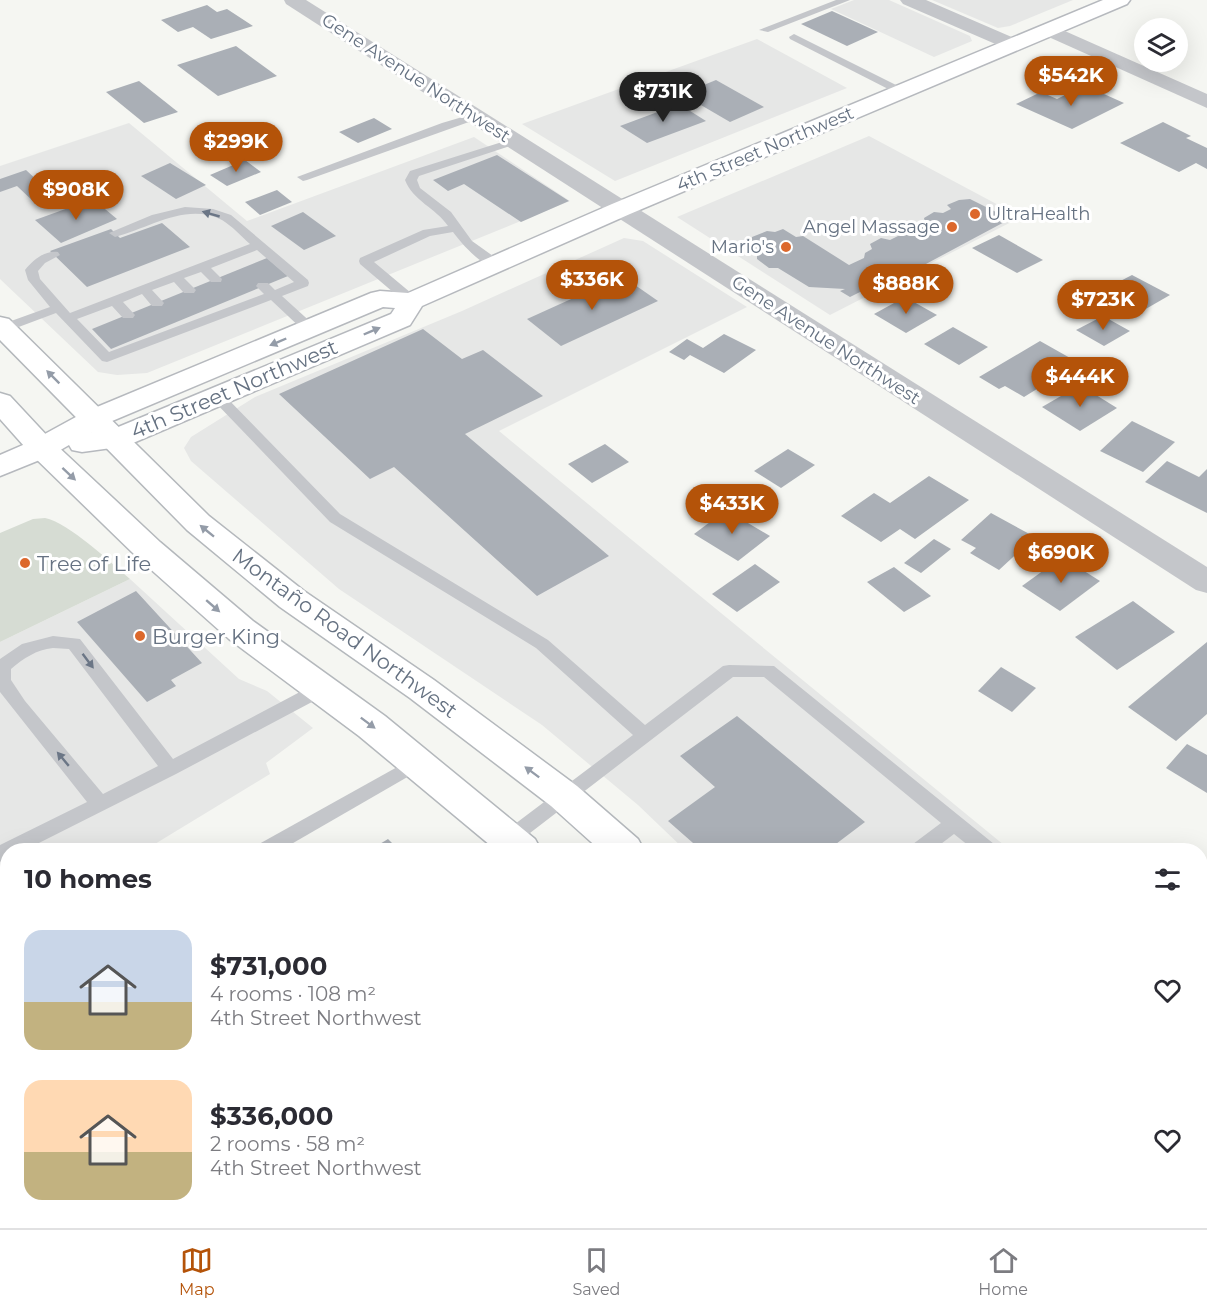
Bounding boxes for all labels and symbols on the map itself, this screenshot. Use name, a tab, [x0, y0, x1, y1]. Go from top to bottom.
street label: Gene Avenue Northwest	[318, 9, 514, 147]
pin: $542K	[1029, 56, 1113, 107]
pin: $731K	[621, 72, 705, 123]
street label: 4th Street Northwest	[673, 102, 857, 196]
pin: $299K	[194, 122, 278, 173]
pin: $908K	[34, 170, 118, 221]
place label: UltraHealth	[987, 203, 1090, 225]
marker: UltraHealth	[968, 207, 982, 221]
one-way arrow	[202, 208, 220, 218]
place label: Angel Massage	[803, 216, 940, 238]
marker: Angel Massage	[945, 220, 959, 234]
place label: Mario's	[711, 236, 774, 258]
marker: Mario's	[779, 240, 793, 254]
pin: $336K	[550, 260, 634, 311]
pin: $888K	[864, 264, 948, 315]
street label: Gene Avenue Northwest	[728, 271, 924, 409]
pin: $723K	[1061, 280, 1145, 331]
one-way arrow	[363, 326, 381, 336]
street label: 4th Street Northwest	[127, 334, 341, 444]
one-way arrow	[268, 337, 286, 347]
pin: $444K	[1038, 357, 1122, 408]
one-way arrow	[46, 370, 61, 384]
one-way arrow	[62, 467, 77, 481]
pin: $433K	[690, 484, 774, 535]
one-way arrow	[200, 525, 215, 537]
pin: $690K	[1019, 533, 1103, 584]
street label: Montaño Road Northwest	[228, 543, 462, 723]
place label: Tree of Life	[37, 551, 151, 576]
marker: Tree of Life	[18, 556, 32, 570]
one-way arrow	[205, 599, 220, 612]
place label: Burger King	[152, 624, 280, 649]
marker: Burger King	[133, 629, 147, 643]
one-way arrow	[82, 653, 95, 669]
one-way arrow	[361, 717, 376, 729]
one-way arrow	[56, 751, 69, 767]
one-way arrow	[525, 767, 540, 779]

